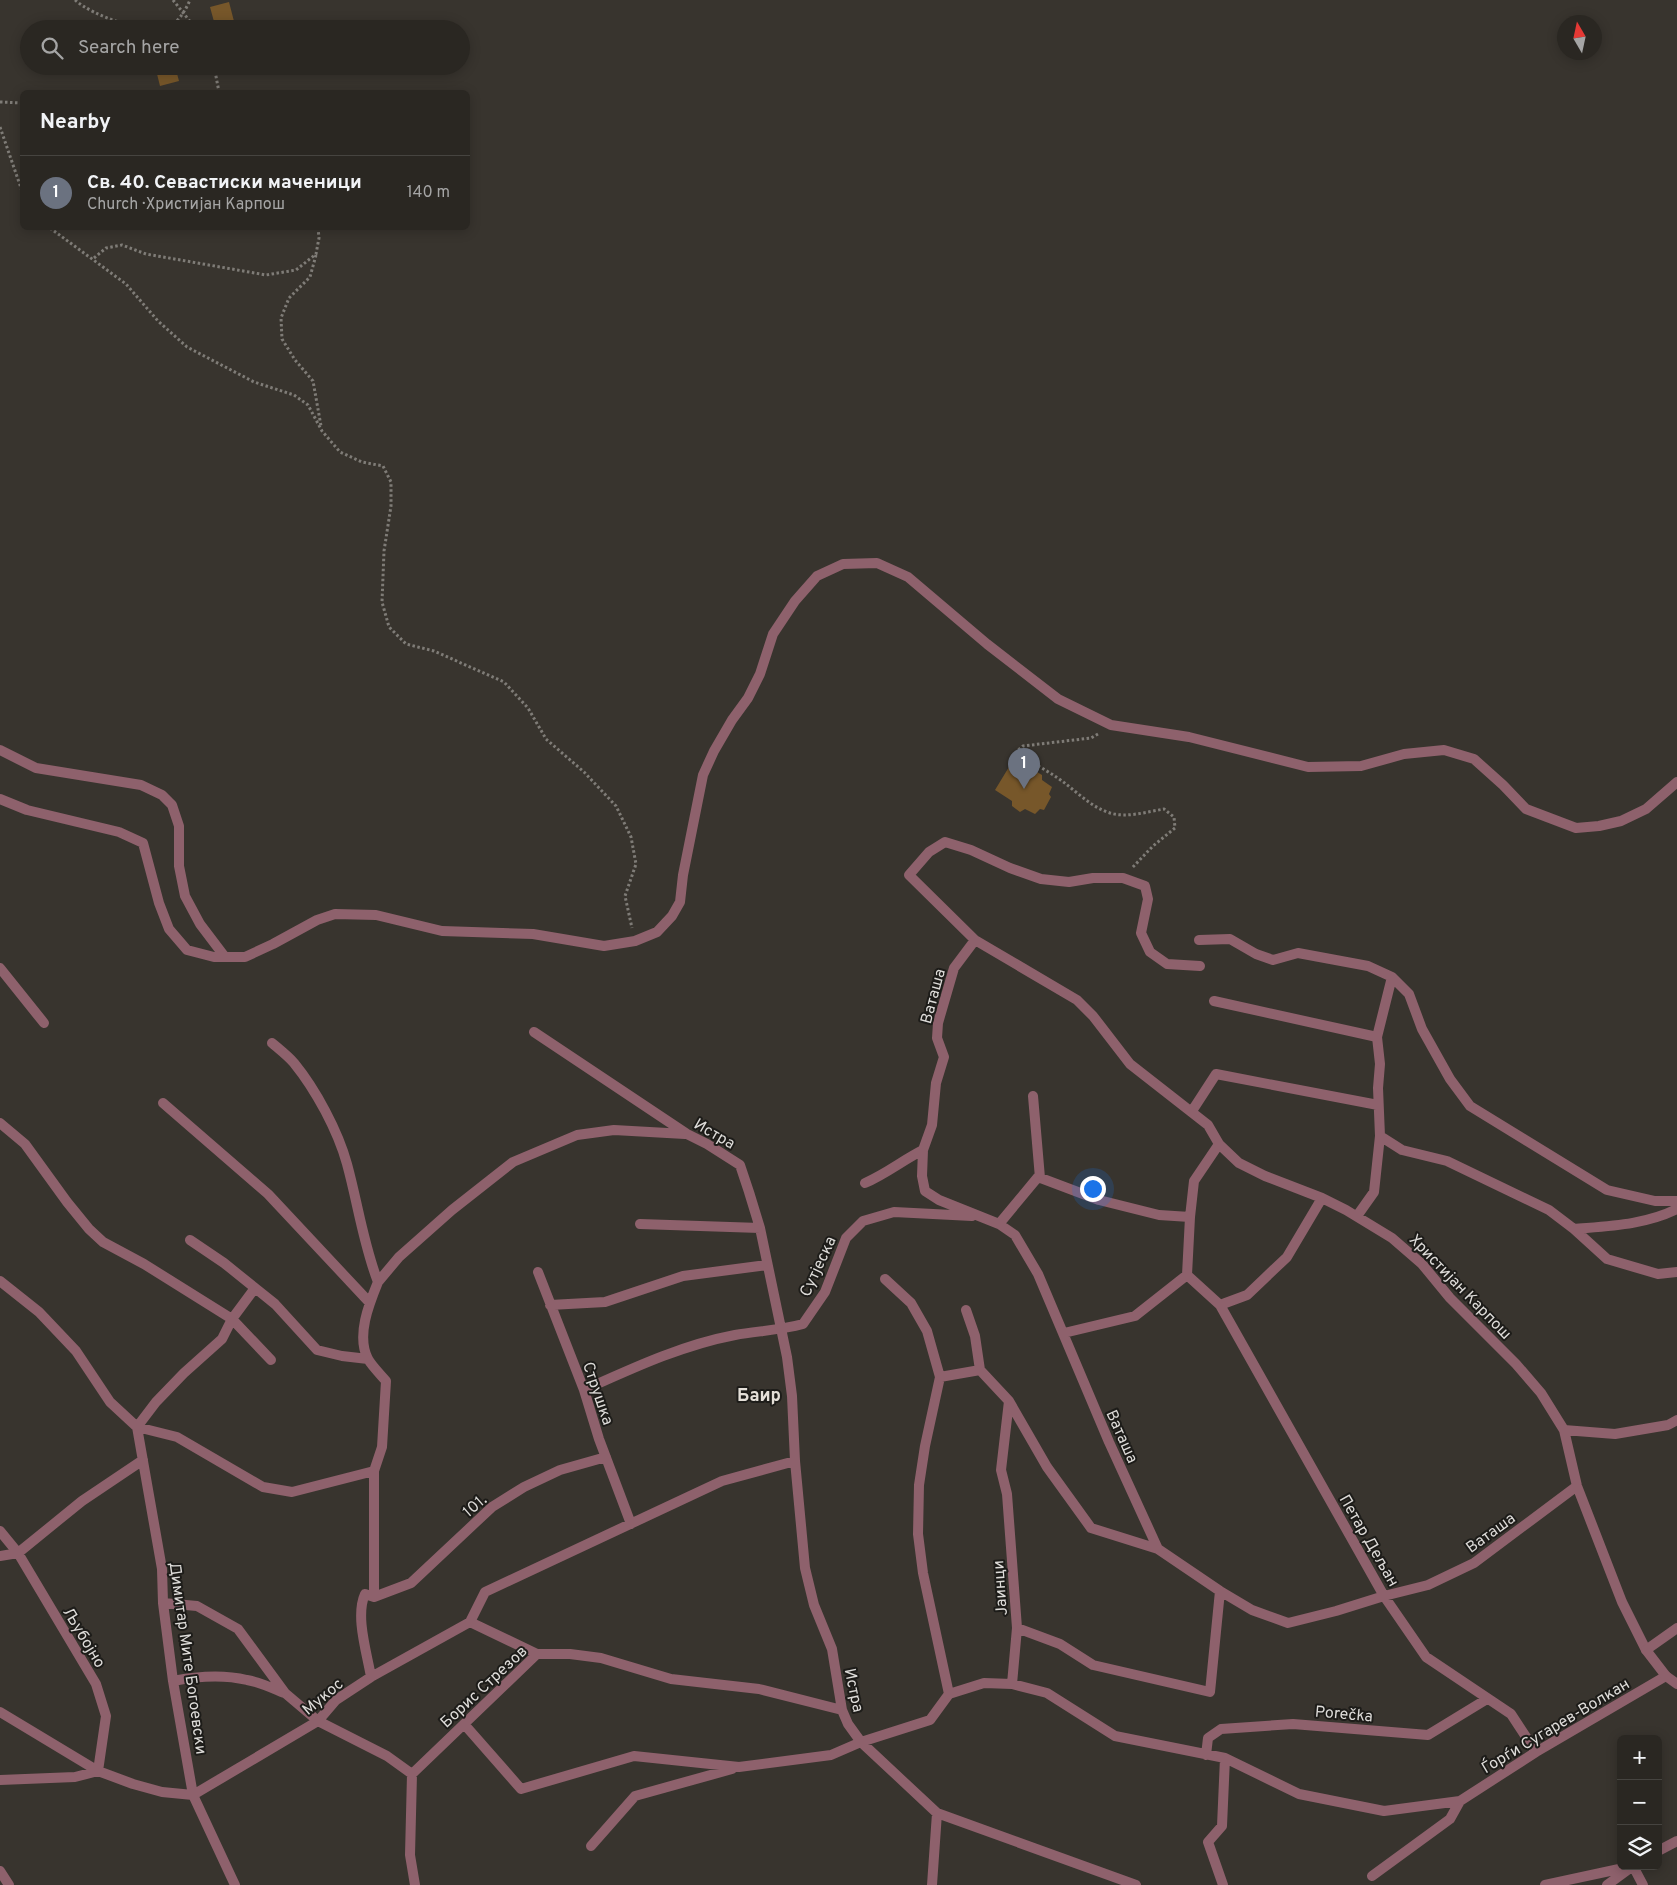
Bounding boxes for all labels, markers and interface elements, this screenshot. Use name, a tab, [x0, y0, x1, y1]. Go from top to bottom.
north arrow	[1557, 15, 1602, 60]
search box	[20, 20, 470, 75]
icon: search	[38, 34, 66, 62]
text: Search here	[78, 36, 180, 60]
text: Nearby	[40, 109, 111, 136]
text: Св. 40. Севастиски маченици	[87, 171, 362, 195]
text: 1	[53, 183, 59, 203]
text: 140 m	[407, 183, 450, 203]
text: Church · Христијан Карпош	[87, 195, 285, 215]
pin: 1	[1008, 748, 1040, 789]
street label: Ваташа	[917, 967, 951, 1026]
street label: Истра	[690, 1115, 738, 1155]
your location	[1080, 1176, 1106, 1202]
street label: Христијан Карпош	[1404, 1230, 1515, 1344]
street label: Сутјеска	[796, 1233, 842, 1300]
street label: Струшка	[577, 1359, 617, 1428]
district label: Баир	[737, 1385, 781, 1408]
street label: Ваташа	[1101, 1407, 1142, 1467]
street label: 101.	[459, 1491, 492, 1522]
street label: Петар Дељан	[1334, 1491, 1403, 1591]
street label: Ваташа	[1462, 1509, 1520, 1558]
street label: Јаинци	[989, 1559, 1013, 1616]
street label: Димитар Мите Богоевски	[164, 1561, 210, 1756]
street label: Љубојно	[57, 1604, 109, 1672]
street label: Борис Стрезов	[437, 1642, 532, 1733]
street label: Истра	[839, 1667, 867, 1714]
street label: Ѓорѓи Сугарев-Волкан	[1477, 1673, 1634, 1779]
street label: Мукос	[299, 1675, 348, 1720]
street label: Porečka	[1314, 1702, 1374, 1727]
map controls	[1617, 1735, 1662, 1870]
button: +	[1617, 1735, 1662, 1780]
button: −	[1617, 1780, 1662, 1825]
button: layers	[1617, 1825, 1662, 1870]

